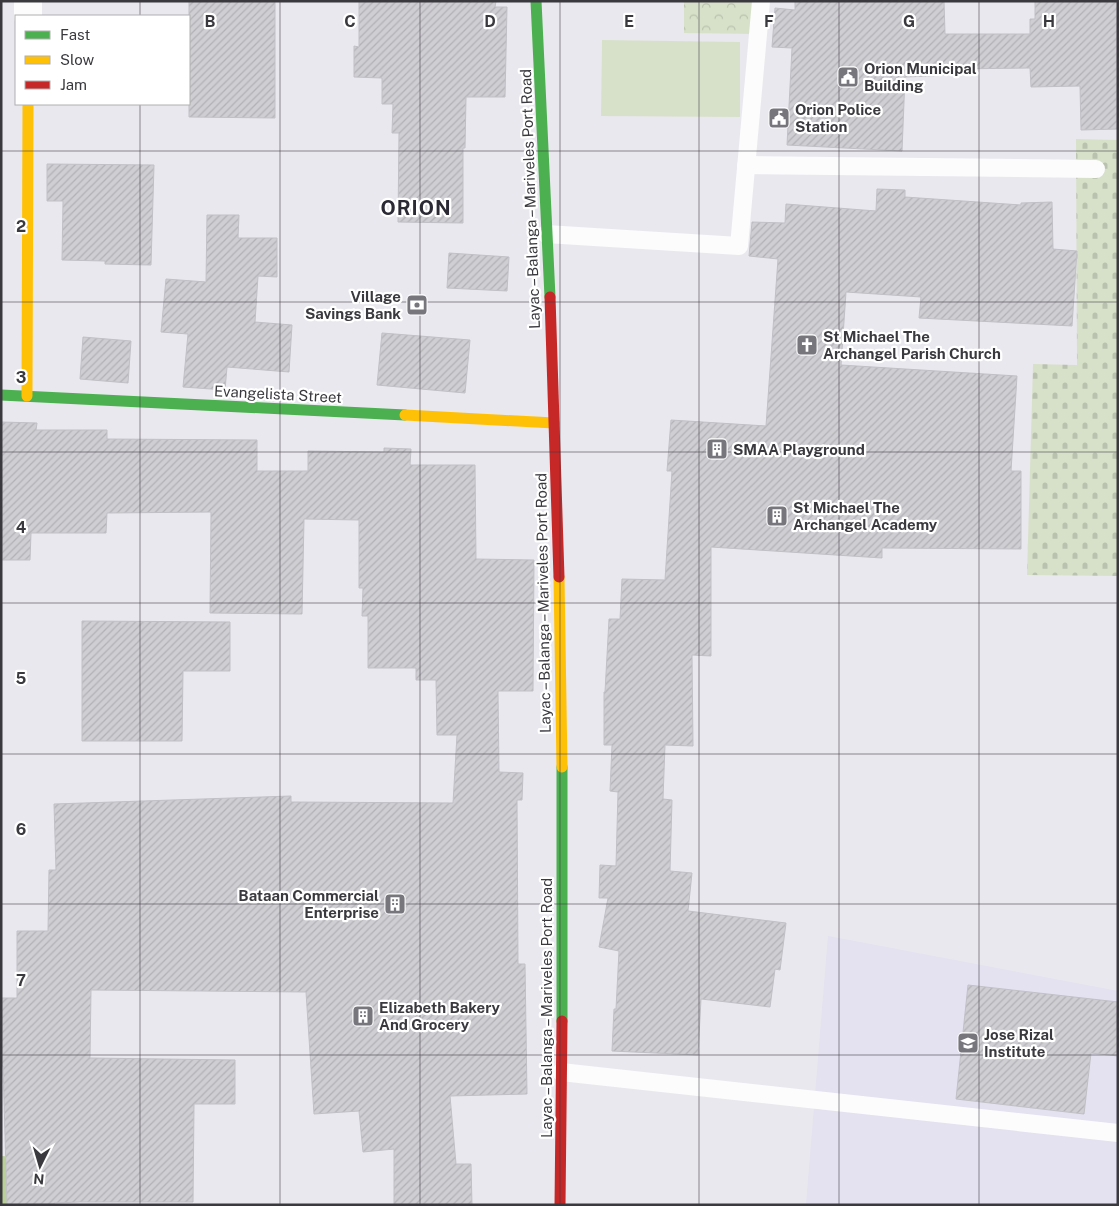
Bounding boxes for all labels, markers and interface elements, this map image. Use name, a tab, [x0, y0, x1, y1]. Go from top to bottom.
text: B	[205, 12, 216, 31]
text: C	[344, 12, 356, 31]
text: D	[484, 12, 496, 31]
text: E	[624, 12, 634, 31]
text: F	[764, 12, 774, 31]
text: G	[903, 12, 915, 31]
text: H	[1043, 12, 1055, 31]
legend	[15, 15, 190, 105]
text: Fast	[60, 26, 90, 43]
text: Slow	[60, 51, 95, 68]
place label: Orion Municipal Building	[864, 60, 977, 94]
public building icon: Orion Municipal Building	[836, 65, 860, 89]
street label: Layac – Balanga – Mariveles Port Road	[517, 69, 543, 329]
text: Jam	[60, 76, 87, 93]
place label: Orion Police Station	[795, 101, 881, 135]
public building icon: Orion Police Station	[767, 106, 791, 130]
district label: ORION	[380, 196, 452, 220]
text: 2	[16, 217, 26, 236]
place label: Village Savings Bank	[305, 288, 401, 322]
bank icon: Village Savings Bank	[405, 293, 429, 317]
place label: St Michael The Archangel Parish Church	[823, 328, 1001, 362]
church icon: St Michael The Archangel Parish Church	[795, 333, 819, 357]
text: 3	[16, 368, 26, 387]
street label: Evangelista Street	[214, 382, 343, 406]
building icon: SMAA Playground	[705, 437, 729, 461]
place label: SMAA Playground	[733, 441, 865, 458]
street label: Layac – Balanga – Mariveles Port Road	[532, 473, 554, 733]
place label: St Michael The Archangel Academy	[793, 499, 938, 533]
building icon: St Michael The Archangel Academy	[765, 504, 789, 528]
text: 4	[16, 518, 27, 537]
text: 5	[16, 669, 27, 688]
text: 6	[16, 820, 26, 839]
street label: Layac – Balanga – Mariveles Port Road	[538, 878, 555, 1138]
place label: Bataan Commercial Enterprise	[238, 887, 379, 921]
building icon: Bataan Commercial Enterprise	[383, 892, 407, 916]
text: 7	[16, 971, 26, 990]
place label: Elizabeth Bakery And Grocery	[379, 999, 500, 1033]
building icon: Elizabeth Bakery And Grocery	[351, 1004, 375, 1028]
place label: Jose Rizal Institute	[984, 1026, 1054, 1060]
school or university icon: Jose Rizal Institute	[956, 1031, 980, 1055]
north arrow	[15, 1141, 65, 1191]
text: N	[33, 1171, 45, 1187]

